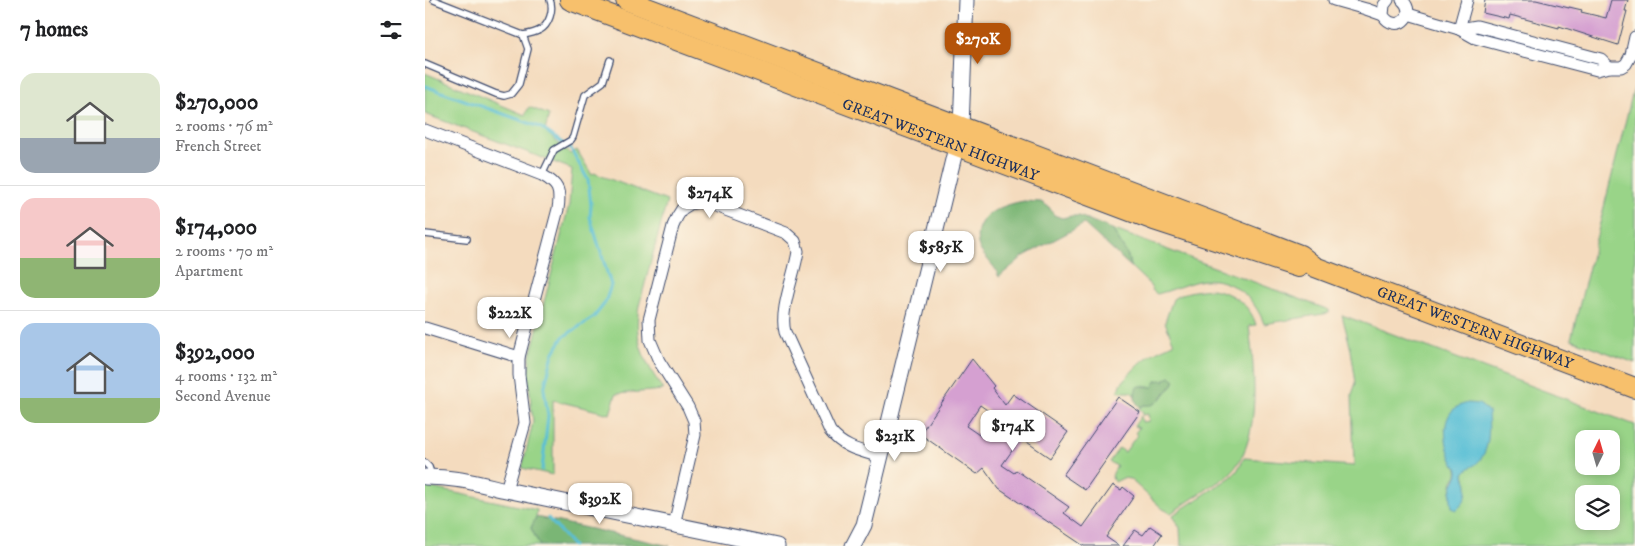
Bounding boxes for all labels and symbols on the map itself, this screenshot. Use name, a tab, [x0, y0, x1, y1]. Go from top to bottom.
pin: $270K	[943, 22, 1013, 65]
street label: GREAT WESTERN HIGHWAY	[840, 94, 1042, 186]
pin: $274K	[675, 176, 745, 219]
pin: $585K	[906, 230, 976, 273]
street label: GREAT WESTERN HIGHWAY	[1374, 282, 1576, 374]
pin: $222K	[475, 296, 545, 339]
pin: $174K	[978, 410, 1048, 452]
pin: $231K	[860, 420, 930, 462]
north arrow	[1575, 430, 1620, 475]
pin: $392K	[565, 482, 635, 525]

